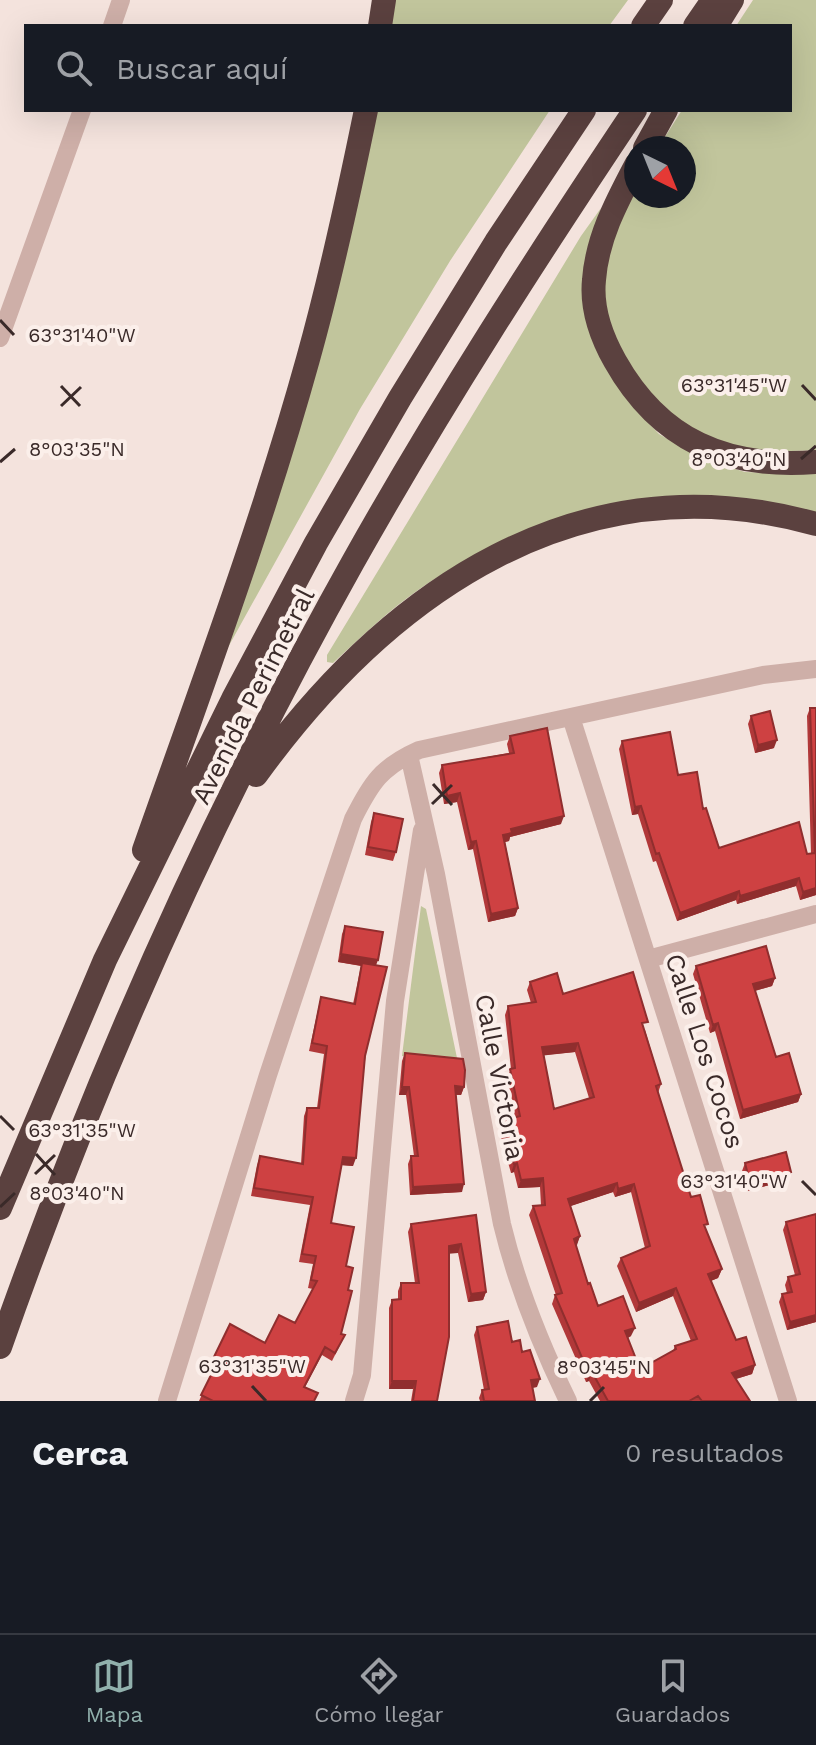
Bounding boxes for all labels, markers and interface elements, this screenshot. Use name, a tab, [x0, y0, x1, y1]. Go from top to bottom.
search box	[24, 24, 792, 112]
icon: search	[52, 46, 96, 90]
text: Buscar aquí	[116, 51, 288, 86]
north arrow	[624, 136, 696, 208]
text: 63°31'40"W	[28, 323, 136, 347]
text: 63°31'45"W	[681, 373, 787, 397]
text: 8°03'35"N	[29, 437, 125, 461]
text: 8°03'40"N	[691, 447, 787, 471]
street label: Avenida Perimetral	[186, 583, 321, 809]
street label: Calle Los Cocos	[659, 950, 751, 1152]
street label: Calle Victoria	[469, 991, 531, 1163]
text: 63°31'35"W	[28, 1118, 136, 1142]
text: 63°31'40"W	[680, 1169, 788, 1193]
text: 8°03'40"N	[29, 1181, 125, 1205]
text: 63°31'35"W	[198, 1354, 306, 1378]
text: 8°03'45"N	[557, 1355, 651, 1379]
text: Cerca	[32, 1433, 128, 1473]
text: 0 resultados	[625, 1438, 784, 1468]
tab: Mapa	[86, 1654, 143, 1727]
tab: Cómo llegar	[314, 1654, 444, 1727]
tab: Guardados	[615, 1654, 730, 1727]

